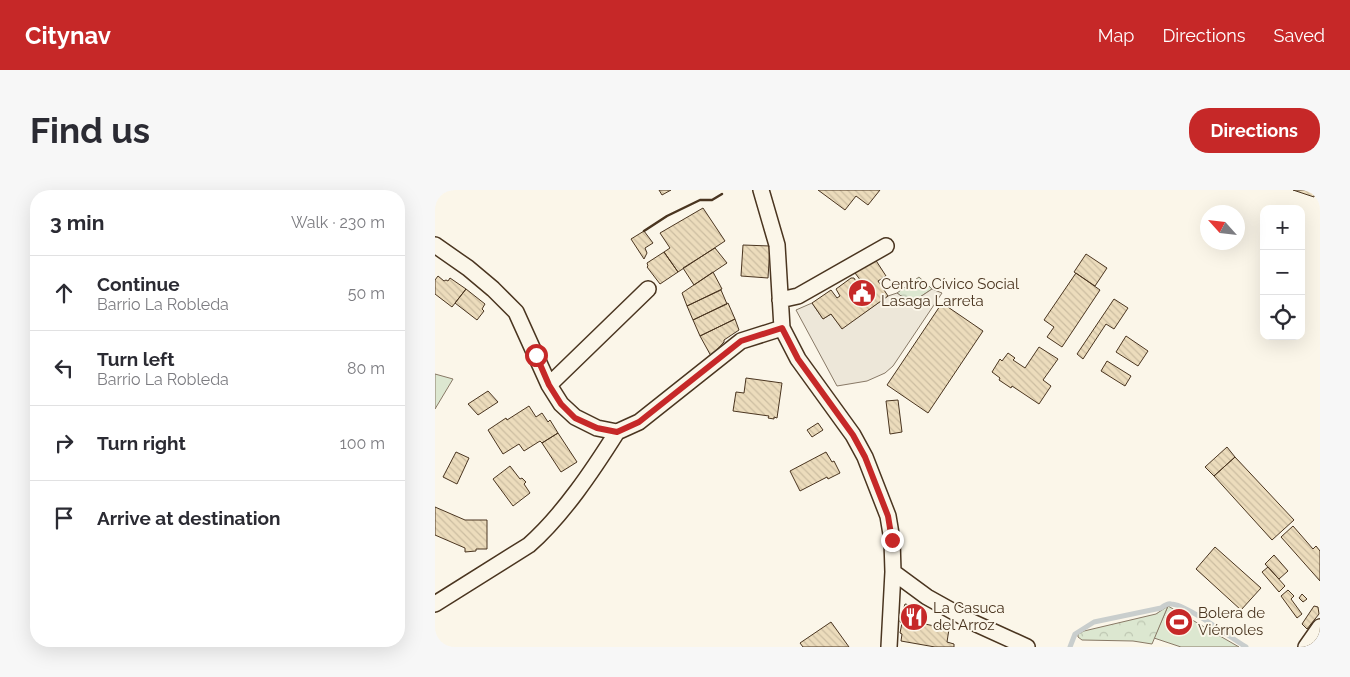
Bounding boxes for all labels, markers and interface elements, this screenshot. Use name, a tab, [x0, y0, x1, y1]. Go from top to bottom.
text: Citynav	[25, 21, 111, 50]
text: Map	[1098, 25, 1134, 46]
text: Directions	[1162, 25, 1246, 46]
text: Saved	[1274, 25, 1325, 46]
button: Directions	[1189, 108, 1320, 153]
text: Find us	[30, 110, 150, 151]
north arrow	[1200, 205, 1245, 250]
map controls	[1260, 205, 1305, 340]
button: +	[1260, 205, 1305, 250]
text: 3 min	[50, 210, 104, 235]
text: Walk · 230 m	[291, 213, 385, 232]
button: −	[1260, 250, 1305, 295]
text: Continue	[97, 273, 180, 295]
place label: Centro Cívico Social Lasaga Larreta	[881, 275, 1020, 310]
public building icon: Centro Cívico Social Lasaga Larreta	[847, 278, 877, 308]
icon: ahead	[50, 279, 78, 307]
text: 50 m	[348, 284, 385, 303]
text: Barrio La Robleda	[97, 295, 229, 314]
button: locate	[1260, 295, 1305, 340]
route start	[525, 344, 548, 367]
text: Turn left	[97, 348, 174, 370]
icon: left	[50, 354, 78, 382]
text: 80 m	[347, 359, 385, 378]
text: Barrio La Robleda	[97, 370, 229, 389]
icon: right	[50, 429, 78, 457]
text: Turn right	[97, 432, 186, 454]
text: 100 m	[340, 434, 385, 453]
icon: arrive	[50, 504, 78, 532]
text: Arrive at destination	[97, 507, 281, 529]
route end	[881, 529, 904, 552]
place label: La Casuca del Arroz	[933, 599, 1005, 634]
restaurant icon: La Casuca del Arroz	[899, 602, 929, 632]
place label: Bolera de Viérnoles	[1198, 604, 1265, 639]
sports icon: Bolera de Viérnoles	[1164, 607, 1194, 637]

